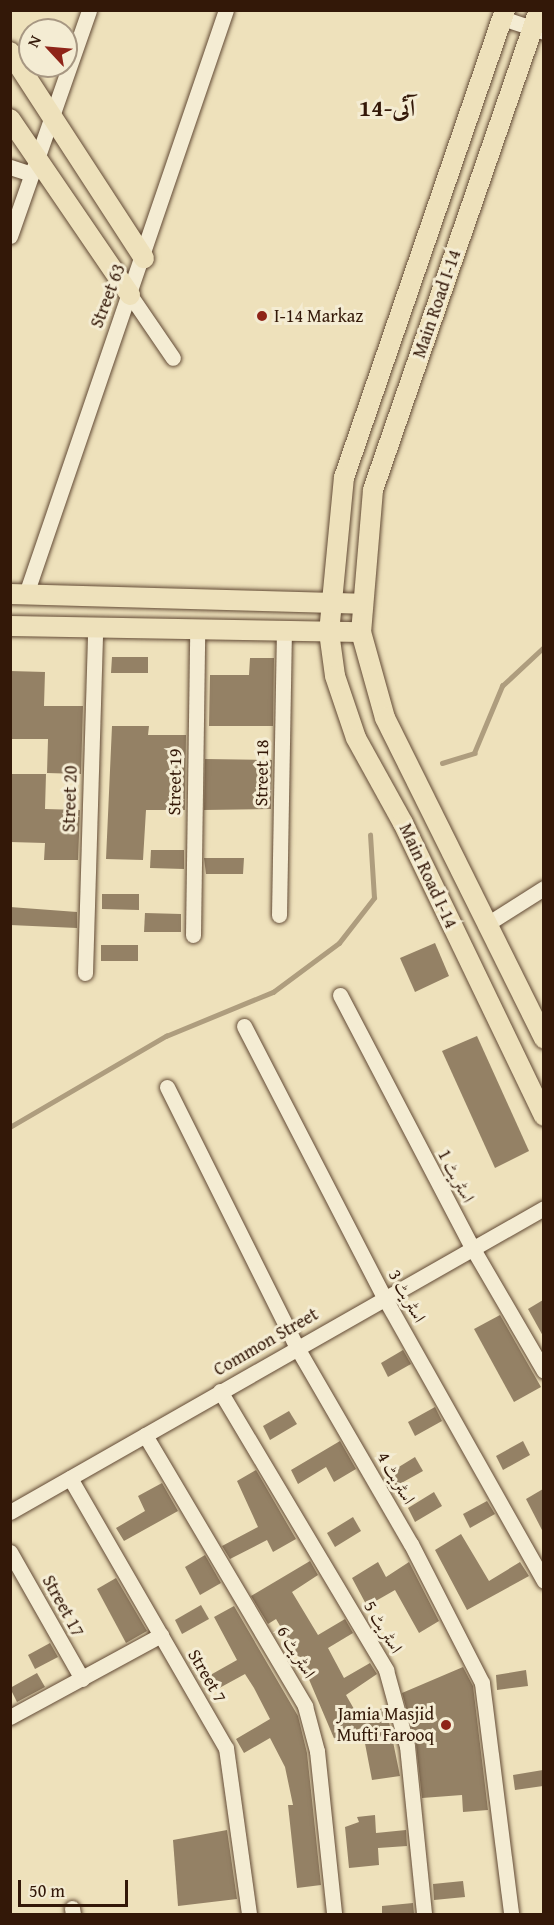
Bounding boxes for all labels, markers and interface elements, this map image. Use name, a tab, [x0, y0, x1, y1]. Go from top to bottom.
north arrow	[18, 18, 78, 78]
text: N	[20, 31, 47, 51]
district label: آئی-14	[359, 94, 415, 122]
street label: Main Road I-14	[408, 247, 466, 361]
street label: Street 63	[86, 261, 130, 331]
place label: I-14 Markaz	[274, 305, 363, 327]
marker: I-14 Markaz	[255, 309, 269, 323]
street label: Street 18	[251, 739, 273, 807]
street label: Street 19	[164, 748, 186, 816]
street label: Street 20	[58, 765, 82, 833]
street label: Main Road I-14	[394, 820, 462, 932]
street label: اسٹریٹ 1	[433, 1146, 479, 1206]
street label: اسٹریٹ 3	[384, 1266, 430, 1326]
street label: Common Street	[210, 1303, 322, 1381]
street label: اسٹریٹ 4	[372, 1448, 420, 1508]
street label: Street 17	[37, 1572, 89, 1640]
street label: اسٹریٹ 5	[359, 1597, 407, 1657]
street label: اسٹریٹ 6	[272, 1622, 320, 1682]
street label: Street 7	[183, 1645, 231, 1707]
place label: Jamia Masjid Mufti Farooq	[337, 1704, 434, 1746]
marker: Jamia Masjid Mufti Farooq	[439, 1718, 453, 1732]
scale bar	[21, 1868, 130, 1906]
text: 50 m	[29, 1877, 65, 1904]

